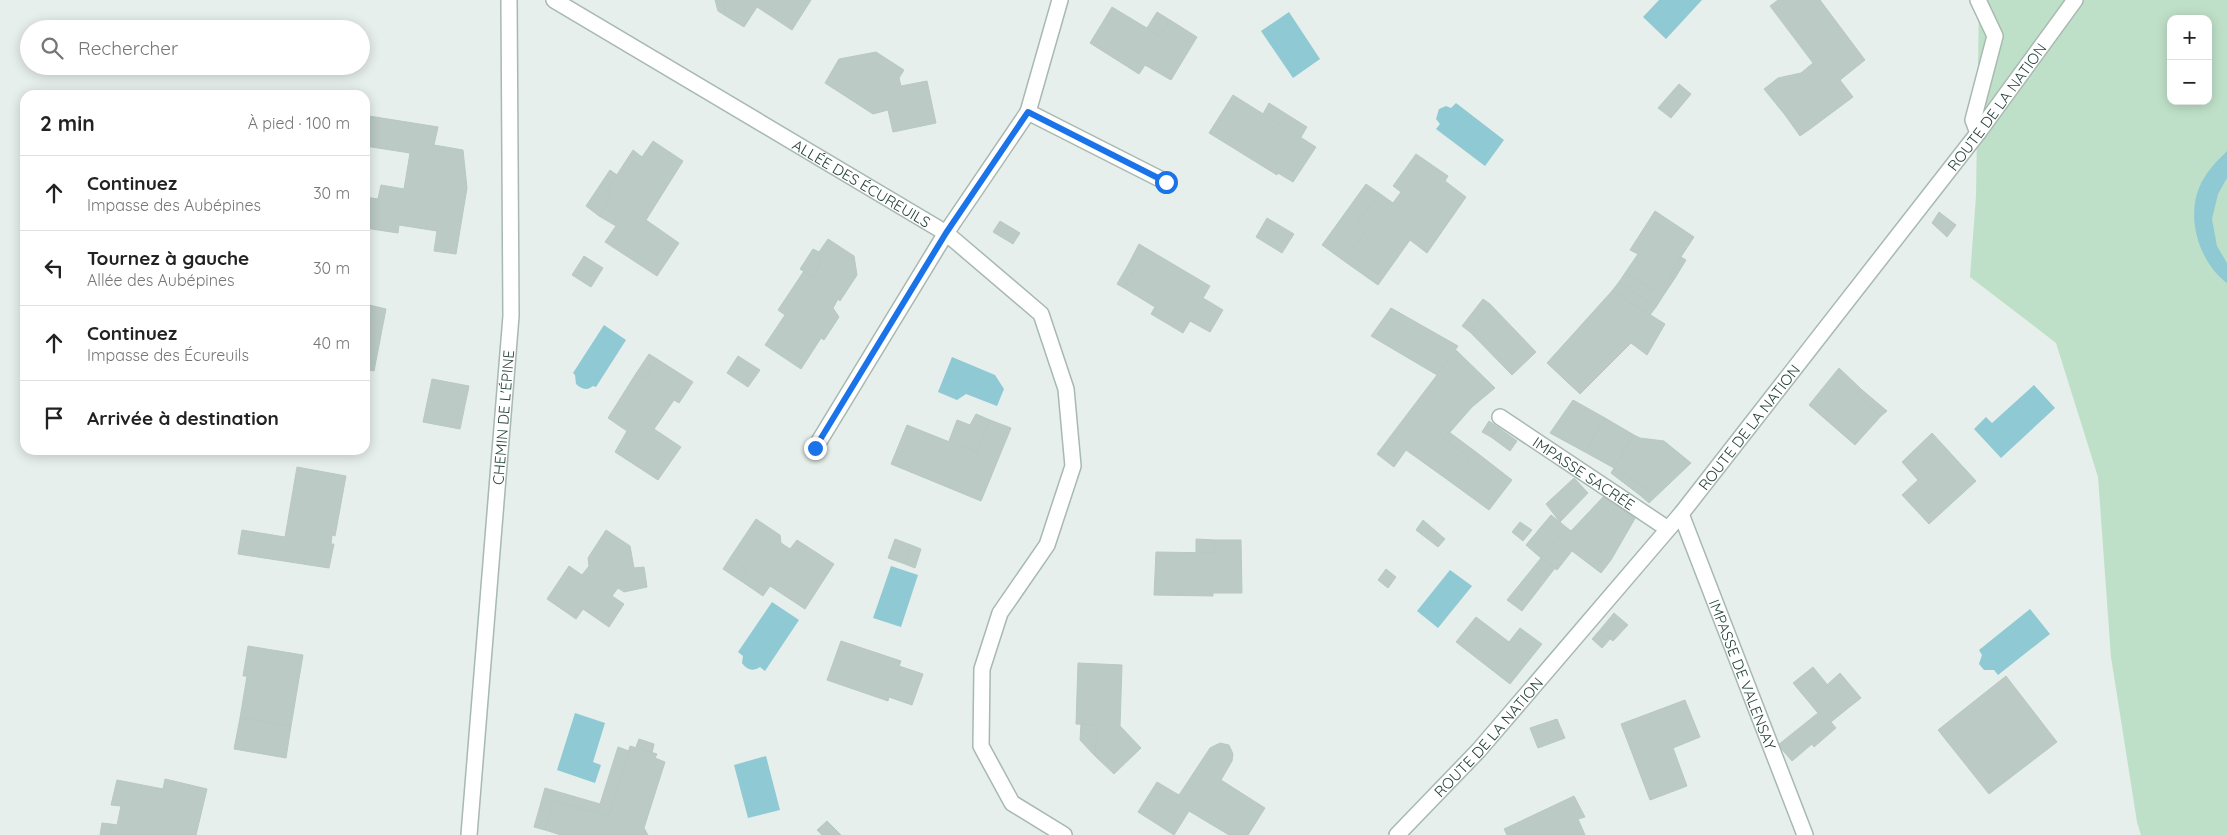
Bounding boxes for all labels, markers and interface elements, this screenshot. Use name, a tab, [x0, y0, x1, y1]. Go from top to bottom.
map controls	[2167, 15, 2212, 105]
button: +	[2167, 15, 2212, 60]
search box	[20, 20, 370, 75]
icon: search	[38, 34, 66, 62]
text: Rechercher	[78, 36, 178, 60]
street label: ROUTE DE LA NATION	[1943, 39, 2050, 174]
button: −	[2167, 60, 2212, 105]
text: 2 min	[40, 110, 95, 136]
text: À pied · 100 m	[248, 113, 350, 133]
street label: ALLÉE DES ÉCUREUILS	[789, 135, 934, 231]
text: Continuez	[87, 171, 177, 195]
route start	[1155, 171, 1178, 194]
icon: ahead	[40, 179, 68, 207]
text: 30 m	[313, 183, 350, 203]
text: Impasse des Aubépines	[87, 195, 261, 215]
text: Tournez à gauche	[87, 246, 249, 270]
icon: left	[40, 254, 68, 282]
text: 30 m	[313, 258, 350, 278]
text: Allée des Aubépines	[87, 270, 235, 290]
text: Continuez	[87, 321, 177, 345]
icon: ahead	[40, 329, 68, 357]
text: 40 m	[313, 333, 350, 353]
text: Impasse des Écureuils	[87, 345, 249, 365]
street label: CHEMIN DE L'ÉPINE	[488, 349, 518, 486]
street label: ROUTE DE LA NATION	[1694, 360, 1804, 494]
icon: arrive	[40, 404, 68, 432]
text: Arrivée à destination	[87, 406, 279, 430]
street label: IMPASSE SACRÉE	[1529, 432, 1639, 514]
route end	[804, 437, 827, 460]
street label: IMPASSE DE VALENSAY	[1705, 597, 1781, 753]
street label: ROUTE DE LA NATION	[1430, 673, 1547, 801]

